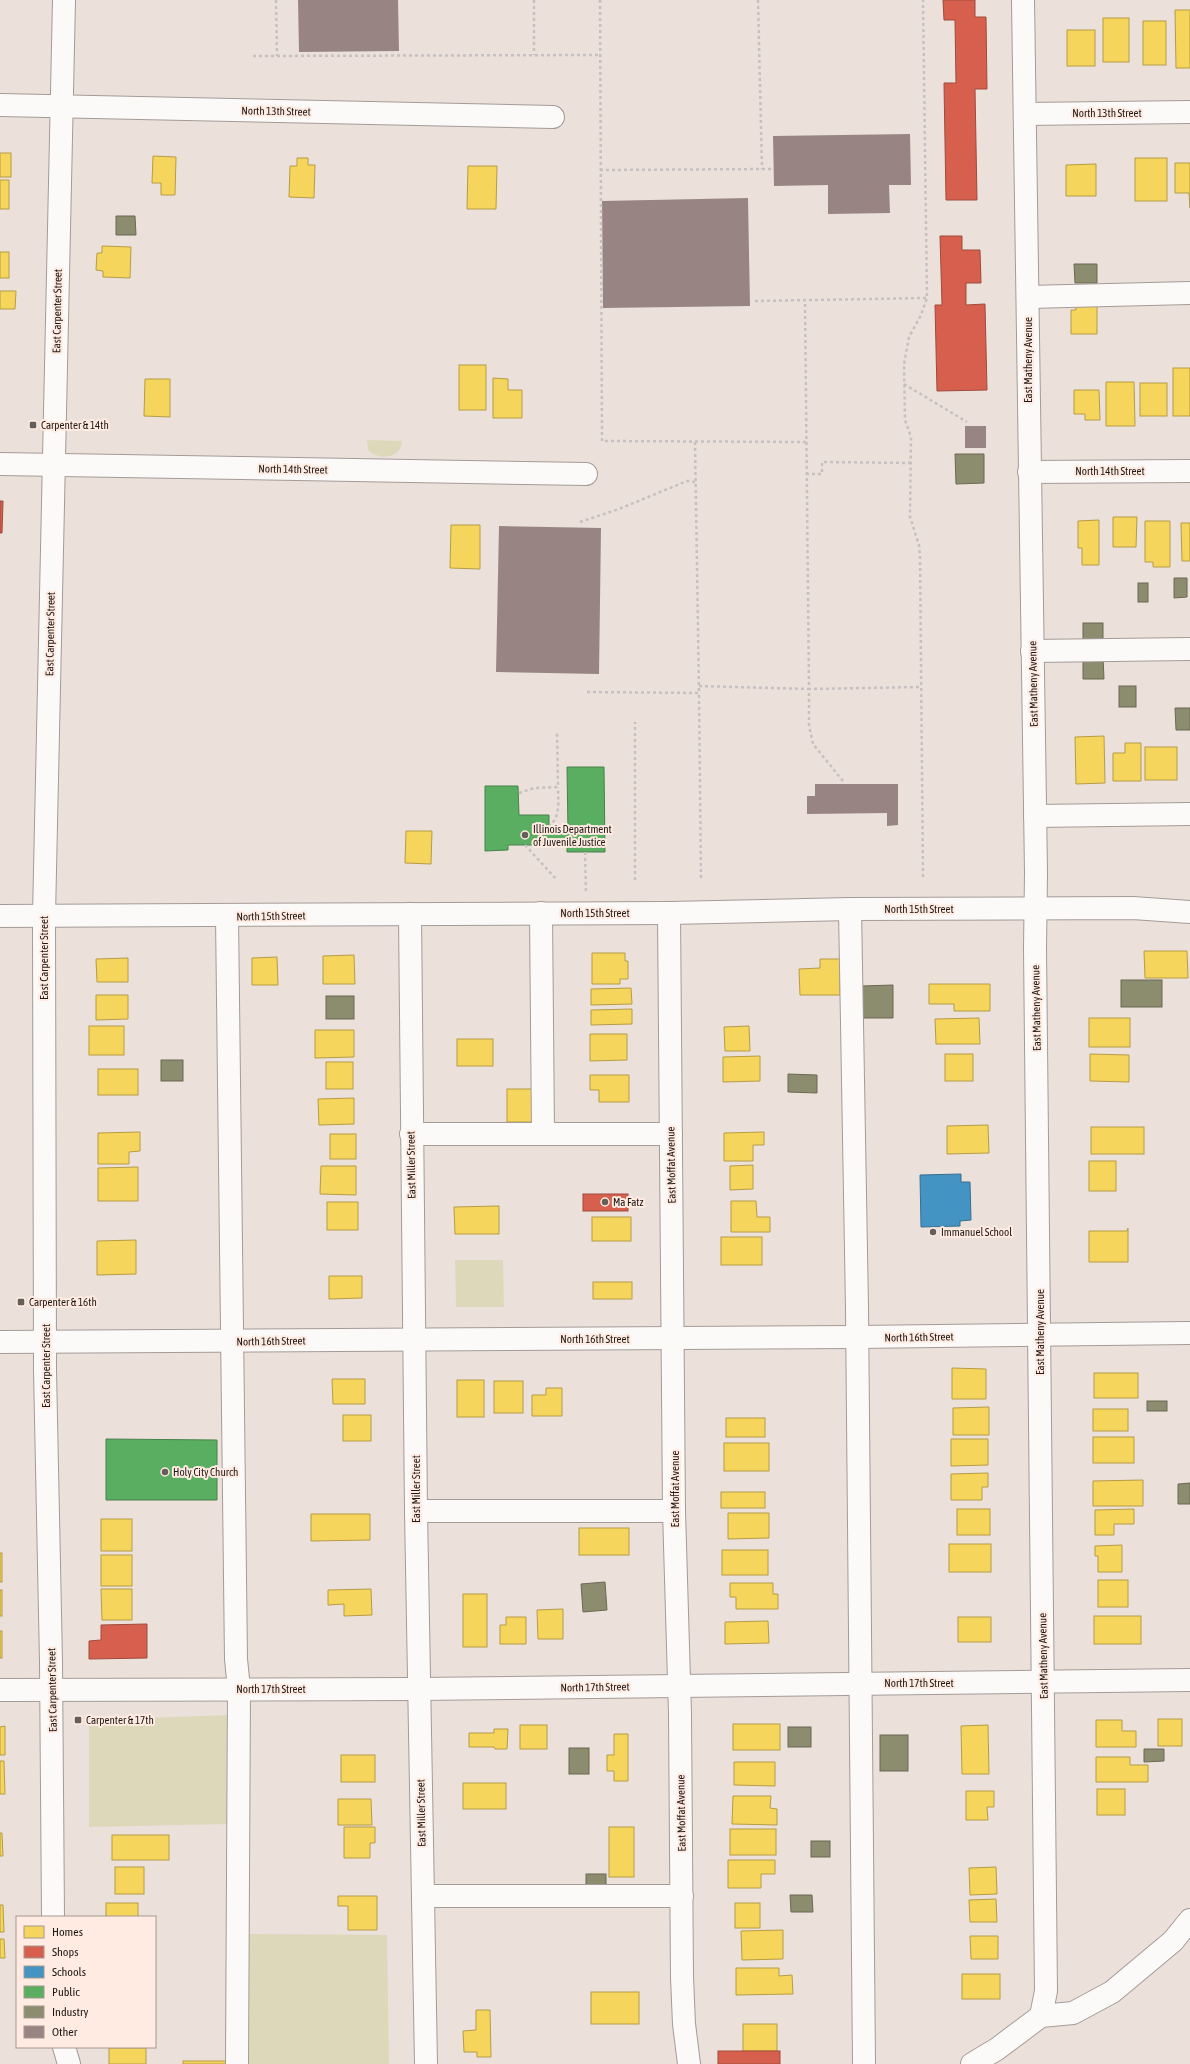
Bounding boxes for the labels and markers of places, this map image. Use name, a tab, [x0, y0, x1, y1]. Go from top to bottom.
place label: Carpenter & 14th	[41, 419, 109, 431]
marker: Carpenter & 14th	[28, 420, 38, 430]
place label: Illinois Department of Juvenile Justice	[533, 823, 612, 848]
marker: Illinois Department of Juvenile Justice	[520, 830, 530, 840]
place label: Ma Fatz	[613, 1196, 643, 1208]
marker: Ma Fatz	[600, 1197, 610, 1207]
place label: Immanuel School	[941, 1226, 1012, 1238]
marker: Immanuel School	[928, 1227, 938, 1237]
place label: Carpenter & 16th	[29, 1296, 97, 1308]
marker: Carpenter & 16th	[16, 1297, 26, 1307]
place label: Holy City Church	[173, 1466, 238, 1478]
marker: Holy City Church	[160, 1467, 170, 1477]
place label: Carpenter & 17th	[86, 1714, 154, 1726]
marker: Carpenter & 17th	[73, 1715, 83, 1725]

